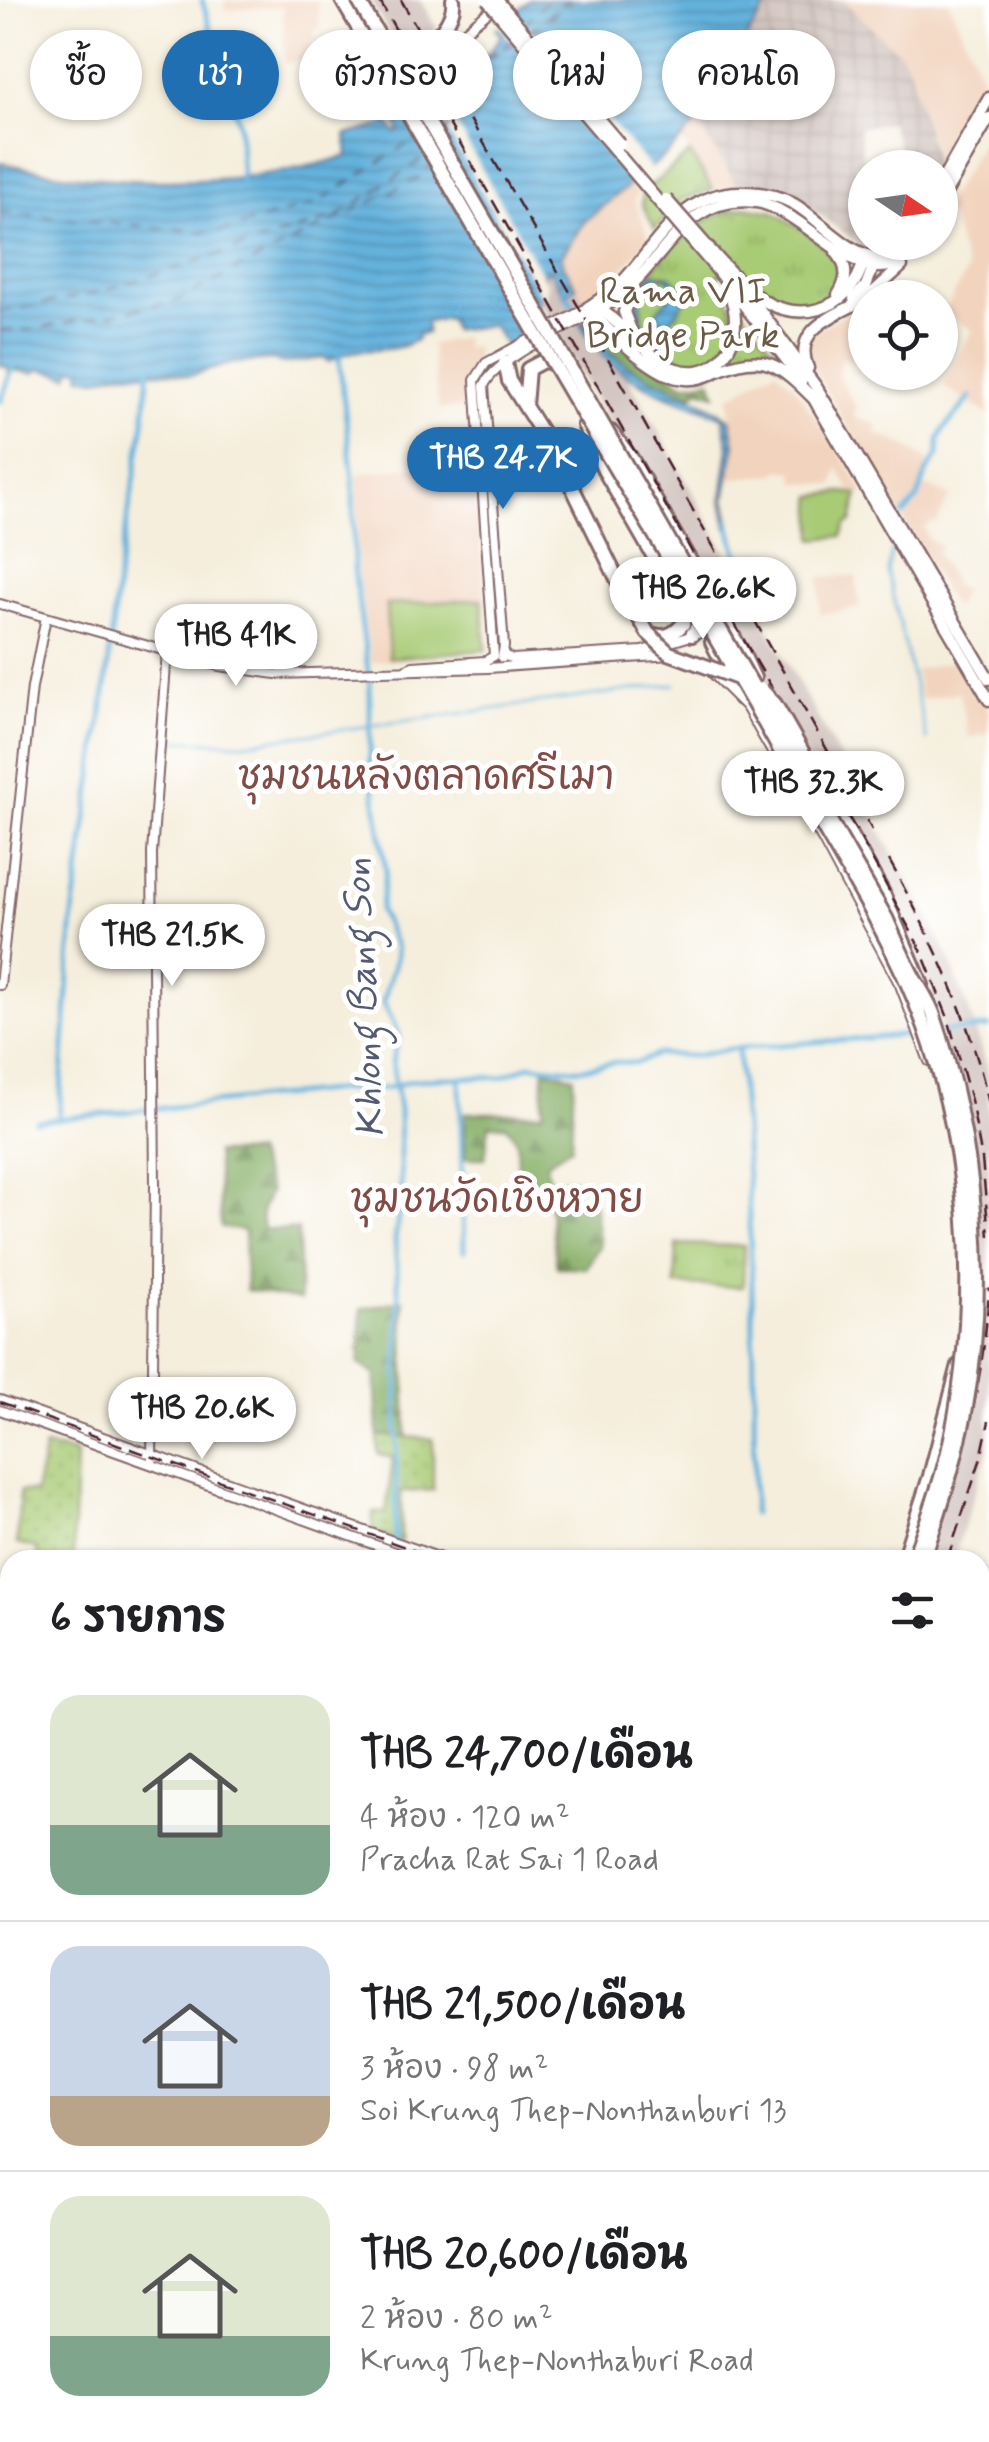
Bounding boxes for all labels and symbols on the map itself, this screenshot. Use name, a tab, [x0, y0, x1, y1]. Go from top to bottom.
north arrow	[848, 150, 958, 260]
park label: Rama VII Bridge Park	[586, 268, 780, 361]
pin: THB 24.7K	[389, 427, 617, 512]
pin: THB 26.6K	[589, 557, 817, 642]
pin: THB 41K	[144, 604, 328, 689]
district label: ชุมชนหลังตลาดศรีเมา	[238, 750, 614, 805]
pin: THB 32.3K	[699, 751, 927, 836]
water label: Khlong Bang Son	[332, 856, 402, 1139]
pin: THB 21.5K	[58, 904, 286, 989]
district label: ชุมชนวัดเชิงหวาย	[350, 1175, 644, 1228]
pin: THB 20.6K	[88, 1377, 316, 1462]

